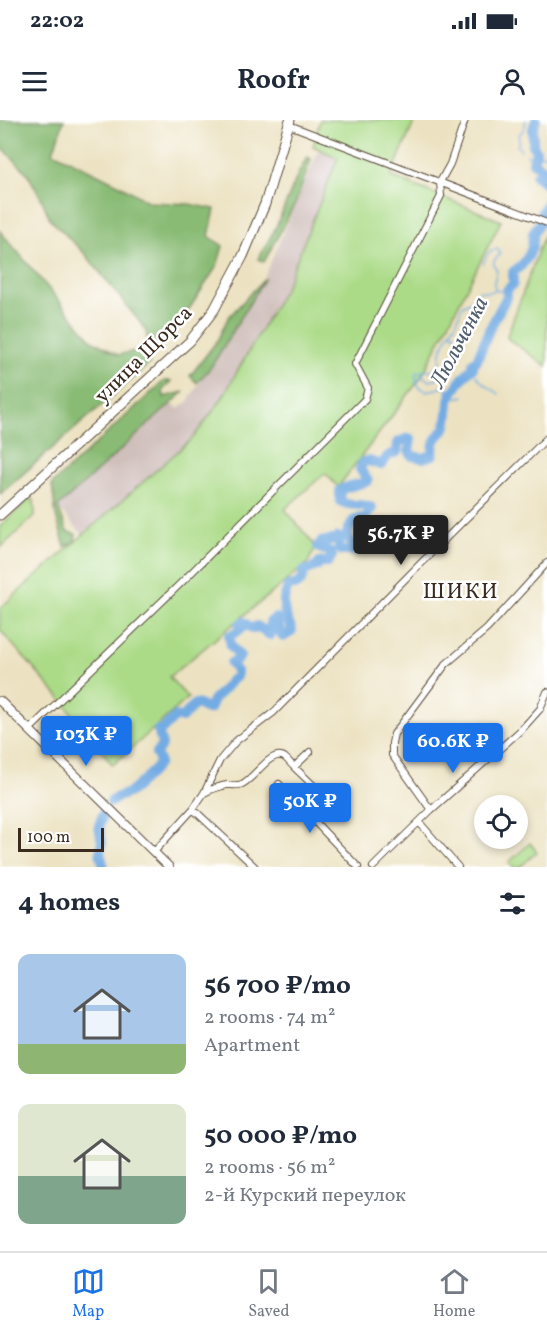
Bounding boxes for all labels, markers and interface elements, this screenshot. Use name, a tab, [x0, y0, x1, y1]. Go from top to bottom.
text: 22:02	[30, 6, 84, 37]
text: Roofr	[237, 62, 310, 100]
icon: menu	[18, 65, 51, 98]
icon: person	[496, 65, 529, 98]
water label: Люльченка	[422, 292, 497, 395]
street label: улица Щорса	[89, 300, 199, 410]
pin: 56.7K ₽	[346, 515, 456, 566]
text: 56.7K ₽	[367, 520, 435, 548]
district label: ШИКИ	[423, 577, 499, 608]
pin: 103K ₽	[37, 716, 135, 767]
text: 103K ₽	[55, 721, 117, 749]
pin: 60.6K ₽	[398, 723, 508, 774]
text: 60.6K ₽	[417, 728, 489, 756]
pin: 50K ₽	[268, 783, 352, 834]
text: 50K ₽	[283, 788, 337, 816]
map controls	[474, 795, 528, 849]
button: locate	[474, 795, 528, 849]
scale bar	[18, 825, 104, 852]
text: 100 m	[27, 827, 70, 849]
text: 4 homes	[18, 885, 120, 921]
icon: filters	[496, 887, 529, 920]
text: 56 700 ₽/mo	[204, 968, 351, 1004]
icon: home	[66, 978, 138, 1050]
text: 2 rooms · 74 m²	[204, 1004, 335, 1032]
text: Apartment	[204, 1032, 300, 1060]
text: 50 000 ₽/mo	[204, 1118, 357, 1154]
icon: home	[66, 1128, 138, 1200]
text: 2 rooms · 56 m²	[204, 1154, 335, 1182]
text: 2-й Курский переулок	[204, 1182, 406, 1210]
tab: Map	[72, 1265, 105, 1323]
tab: Saved	[248, 1265, 289, 1323]
tab: Home	[433, 1265, 475, 1323]

